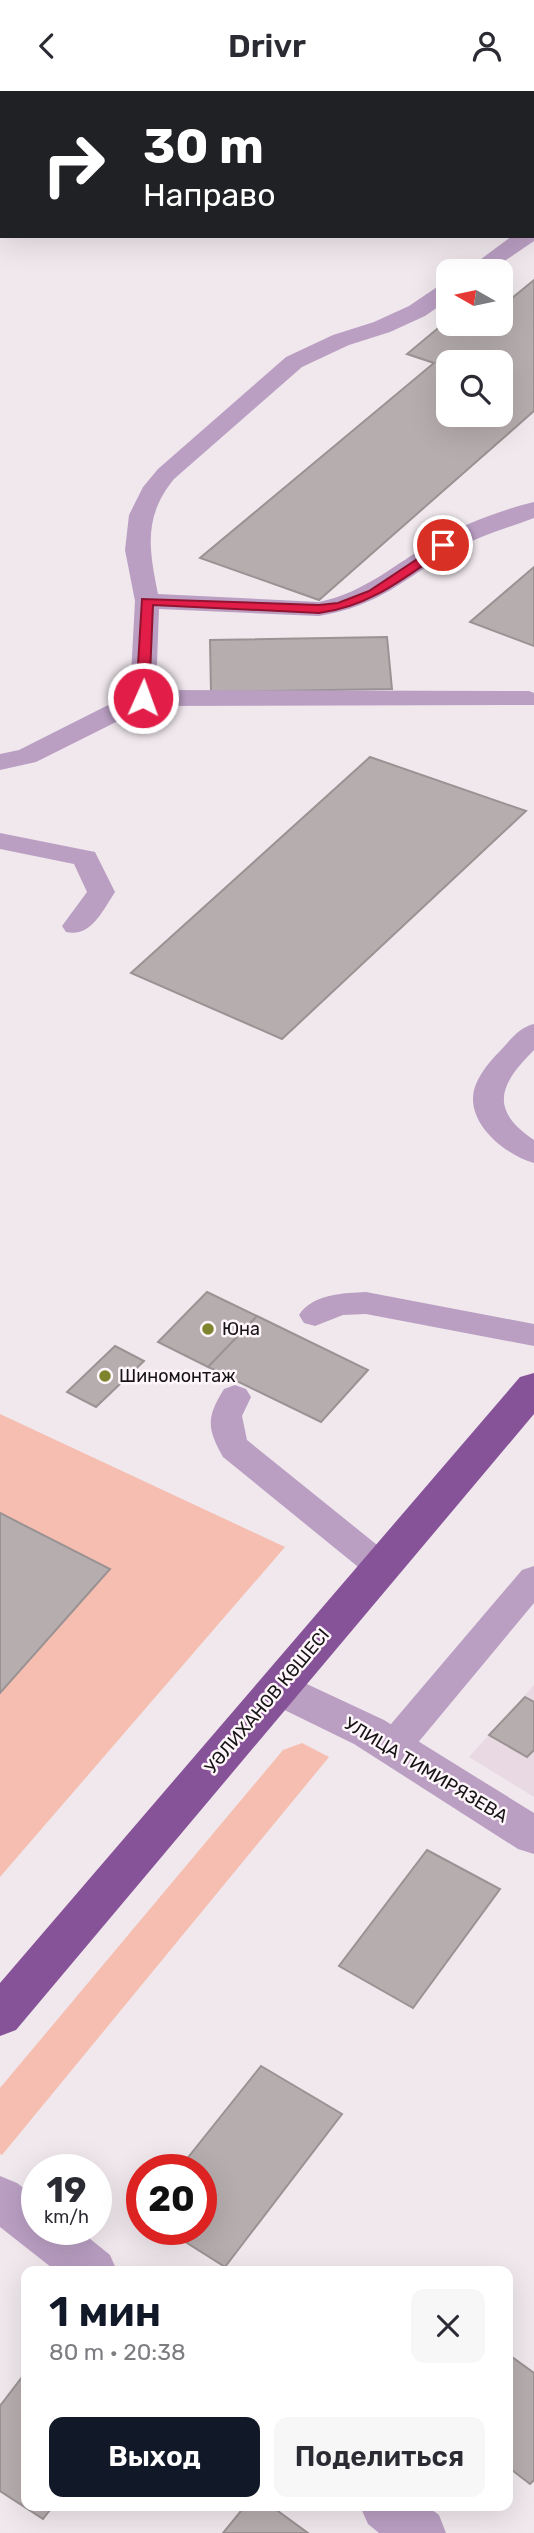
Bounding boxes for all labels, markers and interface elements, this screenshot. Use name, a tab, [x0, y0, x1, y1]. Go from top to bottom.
icon: back	[28, 27, 66, 65]
text: Drivr	[228, 27, 306, 65]
icon: person	[468, 27, 506, 65]
text: 30 m	[143, 117, 264, 175]
icon: right	[28, 119, 119, 210]
text: Направо	[143, 176, 276, 214]
north arrow	[436, 259, 513, 336]
map controls	[436, 259, 513, 427]
button: search	[436, 350, 513, 427]
pin	[413, 515, 473, 575]
icon: arrive	[424, 526, 462, 564]
position arrow	[106, 661, 180, 735]
place label: Юна	[222, 1318, 260, 1340]
marker: Юна	[200, 1321, 216, 1337]
place label: Шиномонтаж	[119, 1365, 236, 1387]
marker: Шиномонтаж	[97, 1368, 113, 1384]
street label: УӘЛИХАНОВ КӨШЕСІ	[200, 1624, 334, 1778]
street label: УЛИЦА ТИМИРЯЗЕВА	[340, 1712, 512, 1828]
speed limit sign: 20	[126, 2154, 217, 2245]
text: 19	[47, 2169, 86, 2211]
text: km/h	[44, 2206, 89, 2228]
text: 1 мин	[49, 2287, 161, 2337]
button: close	[411, 2289, 485, 2363]
text: 80 m · 20:38	[49, 2338, 186, 2366]
button: Выход	[49, 2417, 260, 2497]
button: Поделиться	[274, 2417, 485, 2497]

